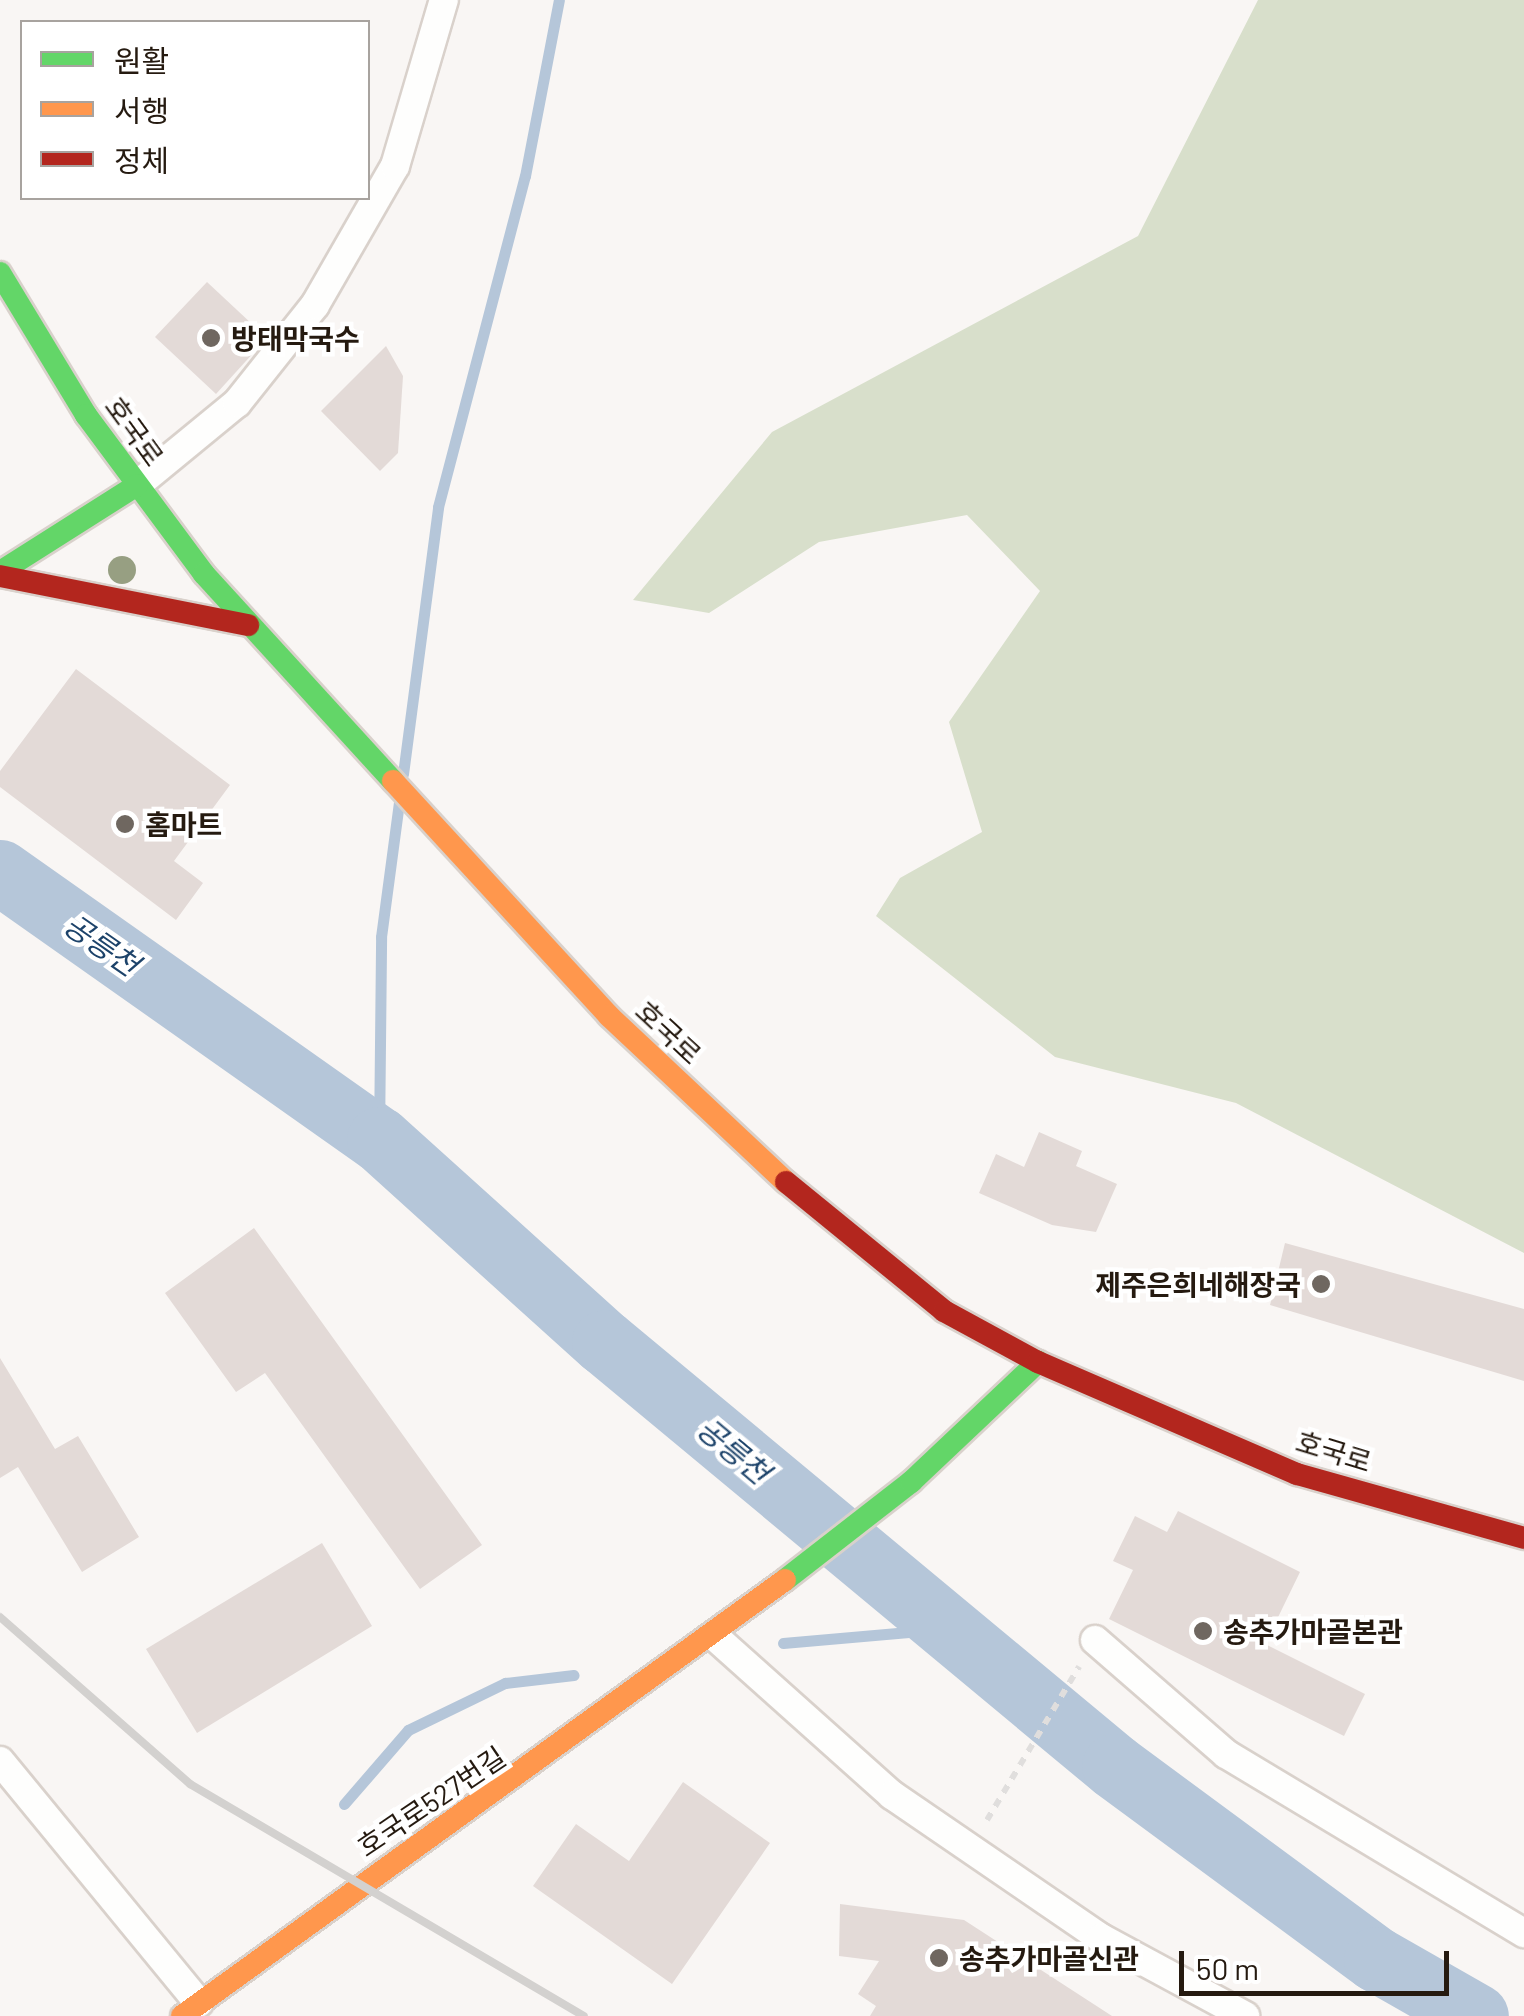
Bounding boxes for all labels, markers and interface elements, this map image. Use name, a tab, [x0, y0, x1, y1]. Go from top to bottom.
legend	[20, 20, 370, 200]
text: 원활	[114, 42, 169, 78]
text: 서행	[114, 92, 169, 128]
text: 정체	[114, 142, 169, 178]
place label: 방태막국수	[231, 321, 360, 355]
marker: 방태막국수	[200, 327, 222, 349]
street label: 호국로	[99, 390, 171, 472]
place label: 홈마트	[145, 807, 222, 841]
marker: 홈마트	[114, 813, 136, 835]
water label: 공릉천	[58, 906, 146, 982]
street label: 호국로	[629, 993, 709, 1071]
place label: 제주은희네해장국	[1095, 1267, 1301, 1301]
marker: 제주은희네해장국	[1310, 1273, 1332, 1295]
water label: 공릉천	[691, 1410, 777, 1490]
street label: 호국로	[1292, 1424, 1376, 1478]
place label: 송추가마골본관	[1223, 1614, 1403, 1648]
marker: 송추가마골본관	[1192, 1620, 1214, 1642]
street label: 호국로527번길	[351, 1739, 511, 1863]
scale bar	[1184, 1931, 1454, 1993]
place label: 송추가마골신관	[959, 1941, 1139, 1975]
marker: 송추가마골신관	[928, 1947, 950, 1969]
text: 50 m	[1196, 1950, 1259, 1986]

